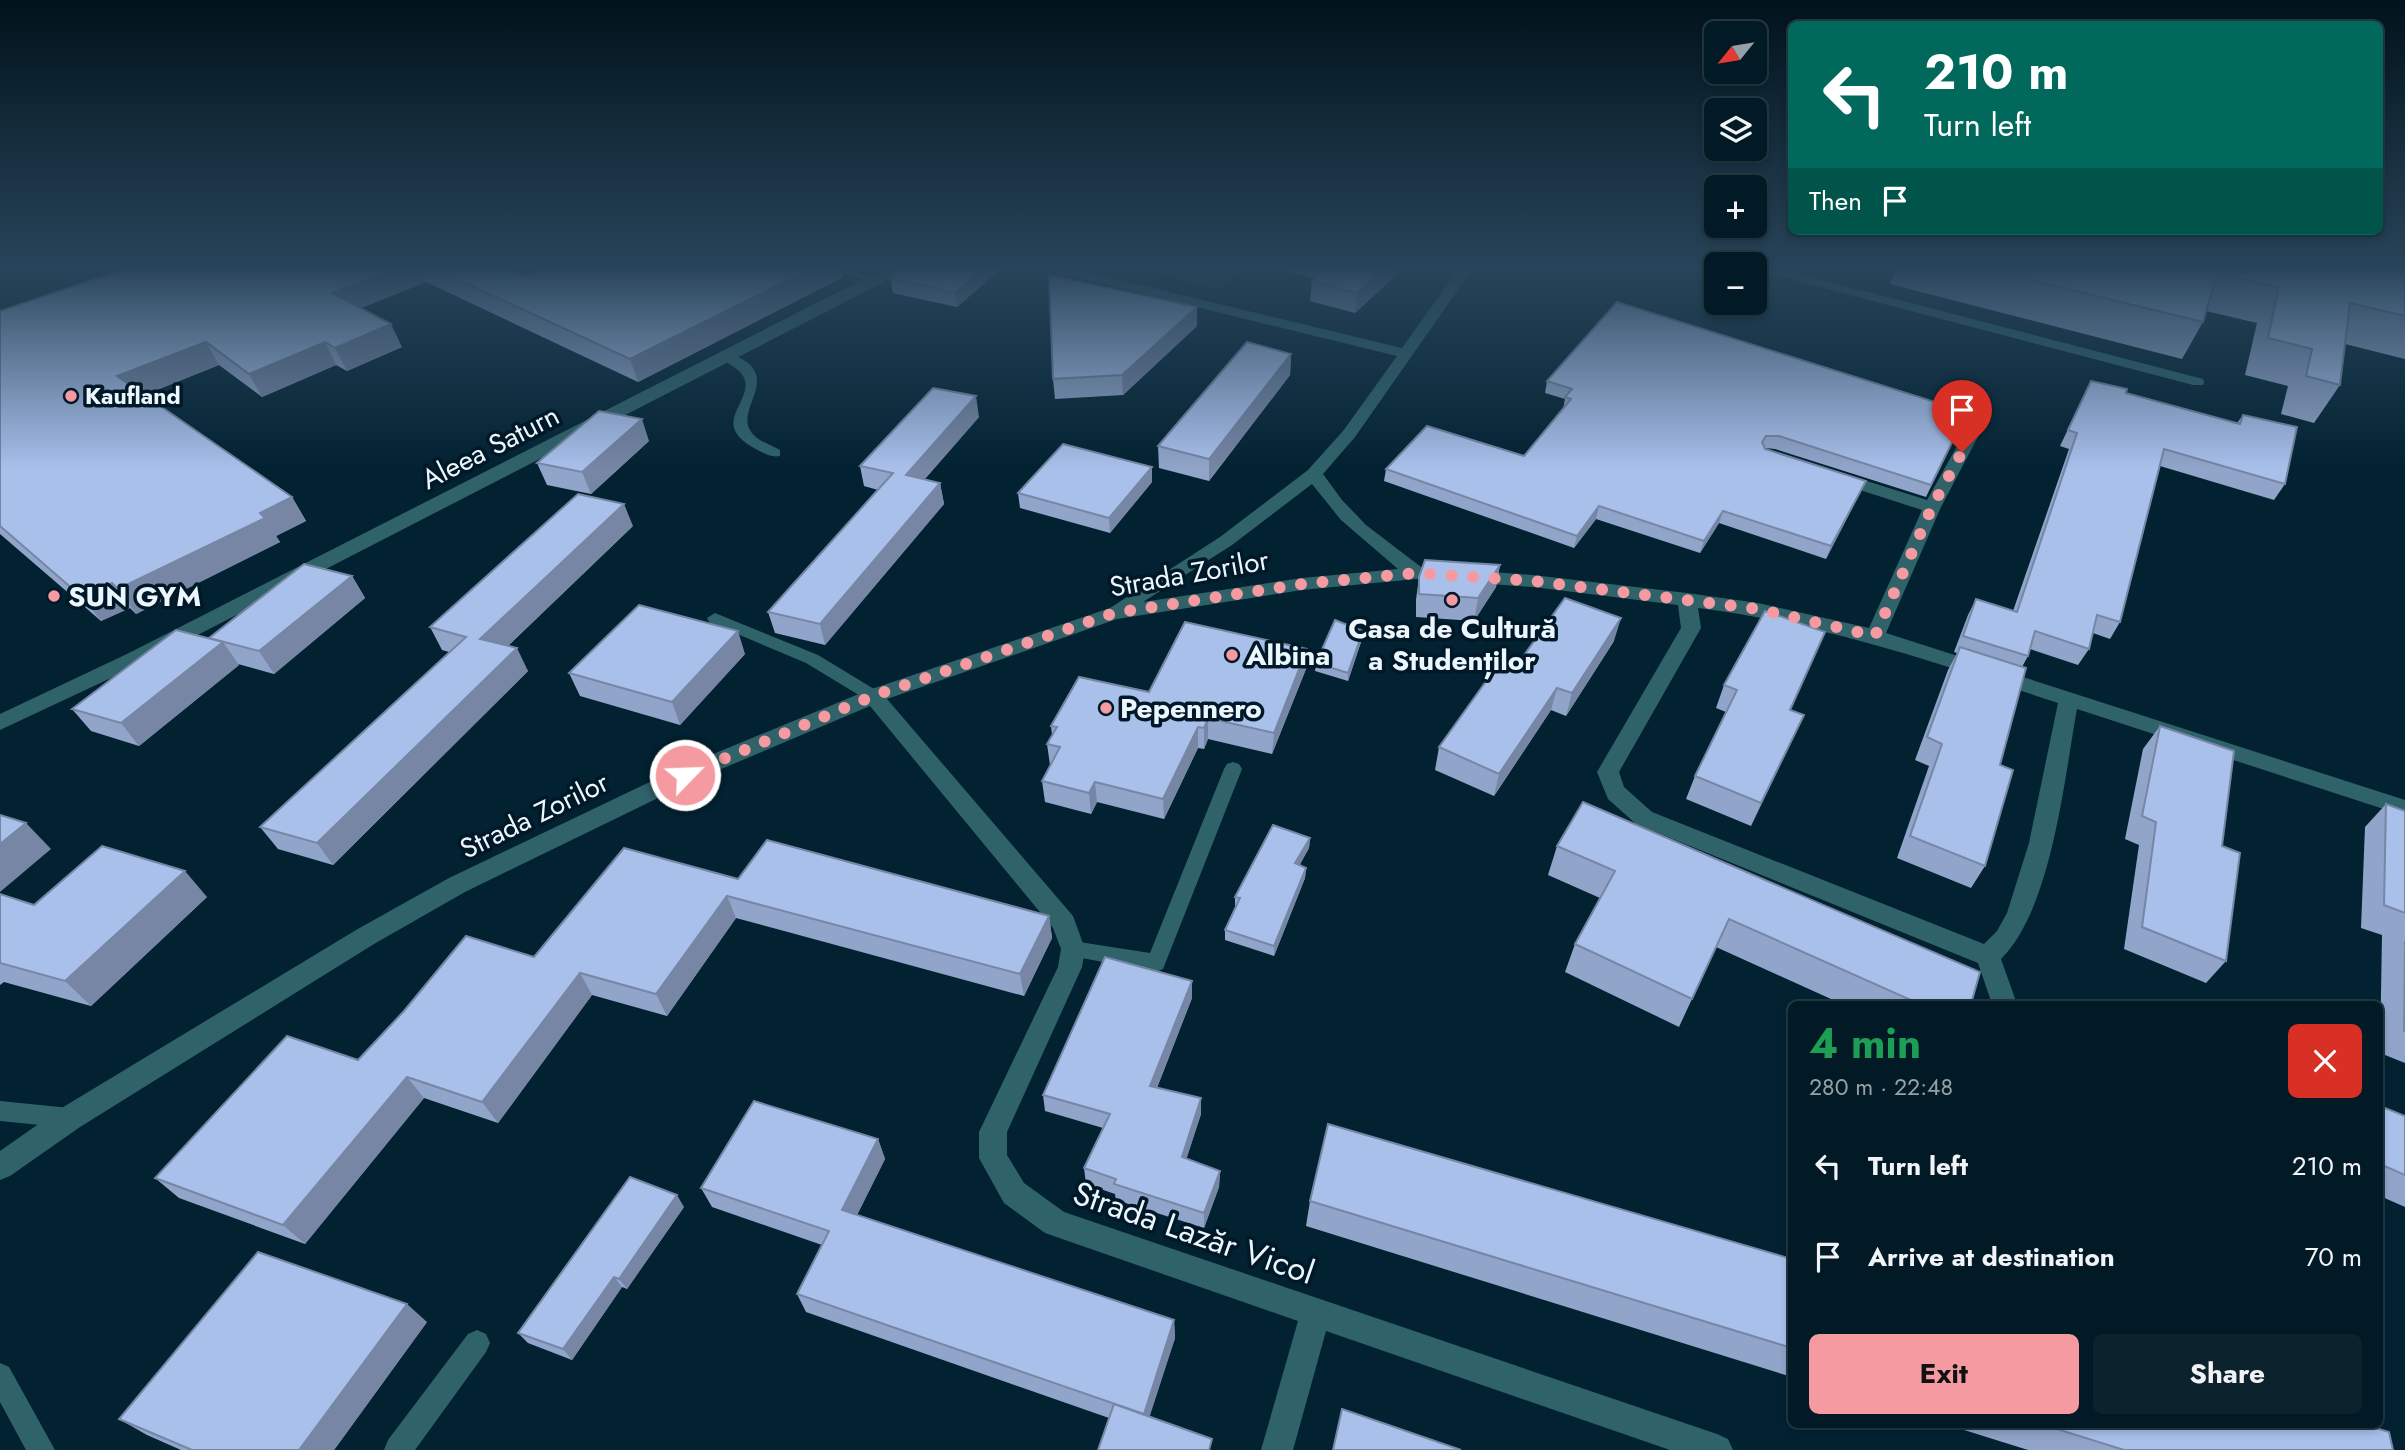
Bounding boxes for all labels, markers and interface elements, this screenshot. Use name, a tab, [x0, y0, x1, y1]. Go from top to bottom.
north arrow	[1704, 21, 1768, 84]
map controls	[1704, 21, 1767, 315]
text: 210 m	[1924, 37, 2068, 107]
icon: left	[1809, 49, 1900, 140]
button: layers	[1704, 98, 1767, 161]
text: Turn left	[1924, 102, 2031, 148]
button: +	[1704, 175, 1767, 238]
text: Then	[1809, 182, 1862, 220]
icon: arrive	[1876, 182, 1914, 220]
button: −	[1704, 252, 1767, 315]
place label: Kaufland	[85, 379, 181, 413]
pin	[1932, 380, 1992, 452]
marker: Kaufland	[63, 388, 79, 404]
icon: arrive	[1943, 391, 1981, 429]
street label: Aleea Saturn	[414, 395, 566, 500]
street label: Strada Zorilor	[1106, 539, 1272, 608]
place label: SUN GYM	[68, 576, 201, 617]
marker: SUN GYM	[46, 588, 62, 604]
marker: Casa de Cultură a Studenților	[1444, 592, 1460, 608]
place label: Casa de Cultură a Studenților	[1348, 608, 1556, 681]
place label: Albina	[1245, 635, 1330, 676]
marker: Albina	[1224, 647, 1240, 663]
place label: Pepennero	[1120, 688, 1262, 729]
marker: Pepennero	[1098, 700, 1114, 716]
position arrow	[648, 738, 722, 812]
street label: Strada Zorilor	[453, 762, 616, 869]
text: 4 min	[1809, 1013, 1921, 1074]
button: close	[2288, 1024, 2362, 1098]
text: 280 m · 22:48	[1809, 1070, 1953, 1104]
icon: left	[1809, 1147, 1847, 1185]
text: Turn left	[1868, 1147, 1968, 1185]
text: 210 m	[2292, 1147, 2362, 1185]
street label: Strada Lazăr Vicol	[1067, 1169, 1321, 1296]
icon: arrive	[1809, 1238, 1847, 1276]
text: Arrive at destination	[1868, 1238, 2115, 1276]
text: 70 m	[2305, 1238, 2362, 1276]
button: Exit	[1809, 1334, 2079, 1414]
button: Share	[2093, 1334, 2362, 1414]

